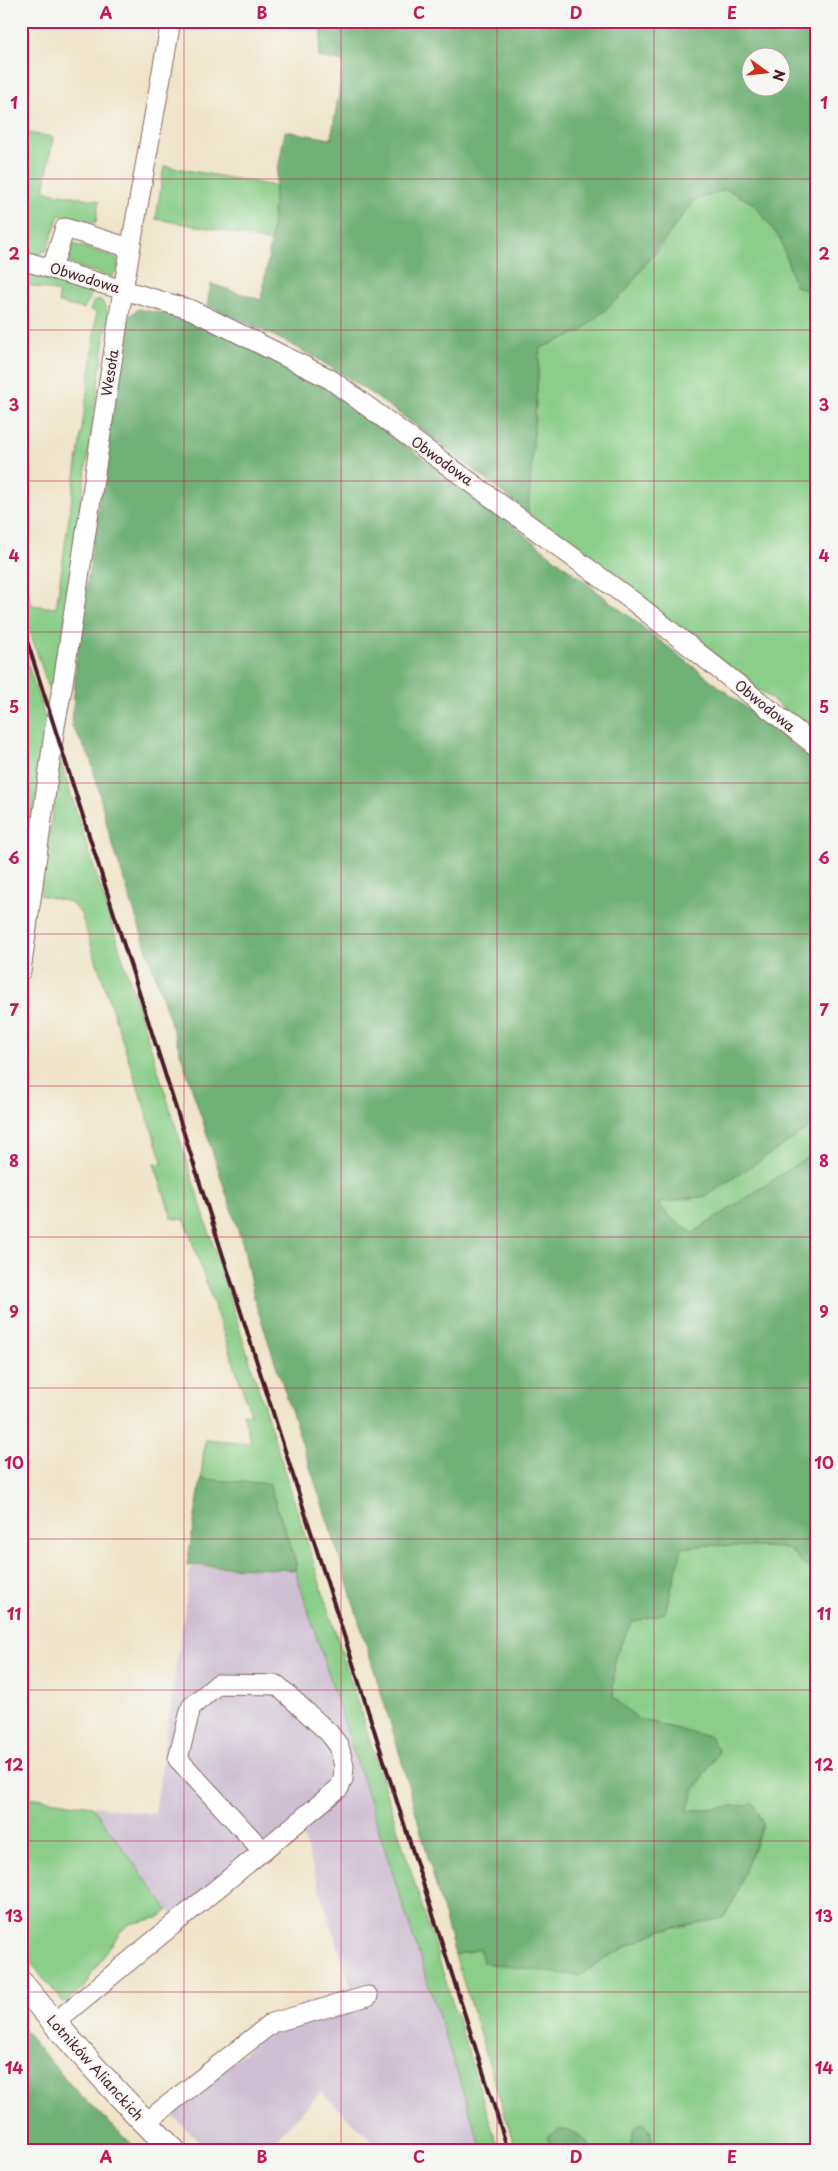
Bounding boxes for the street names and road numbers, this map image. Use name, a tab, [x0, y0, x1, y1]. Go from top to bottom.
street label: Obwodowa	[47, 257, 124, 298]
street label: Wesoła	[95, 348, 124, 398]
street label: Obwodowa	[407, 431, 479, 491]
street label: Obwodowa	[730, 675, 801, 737]
street label: Lotników Alianckich	[42, 2010, 149, 2125]

